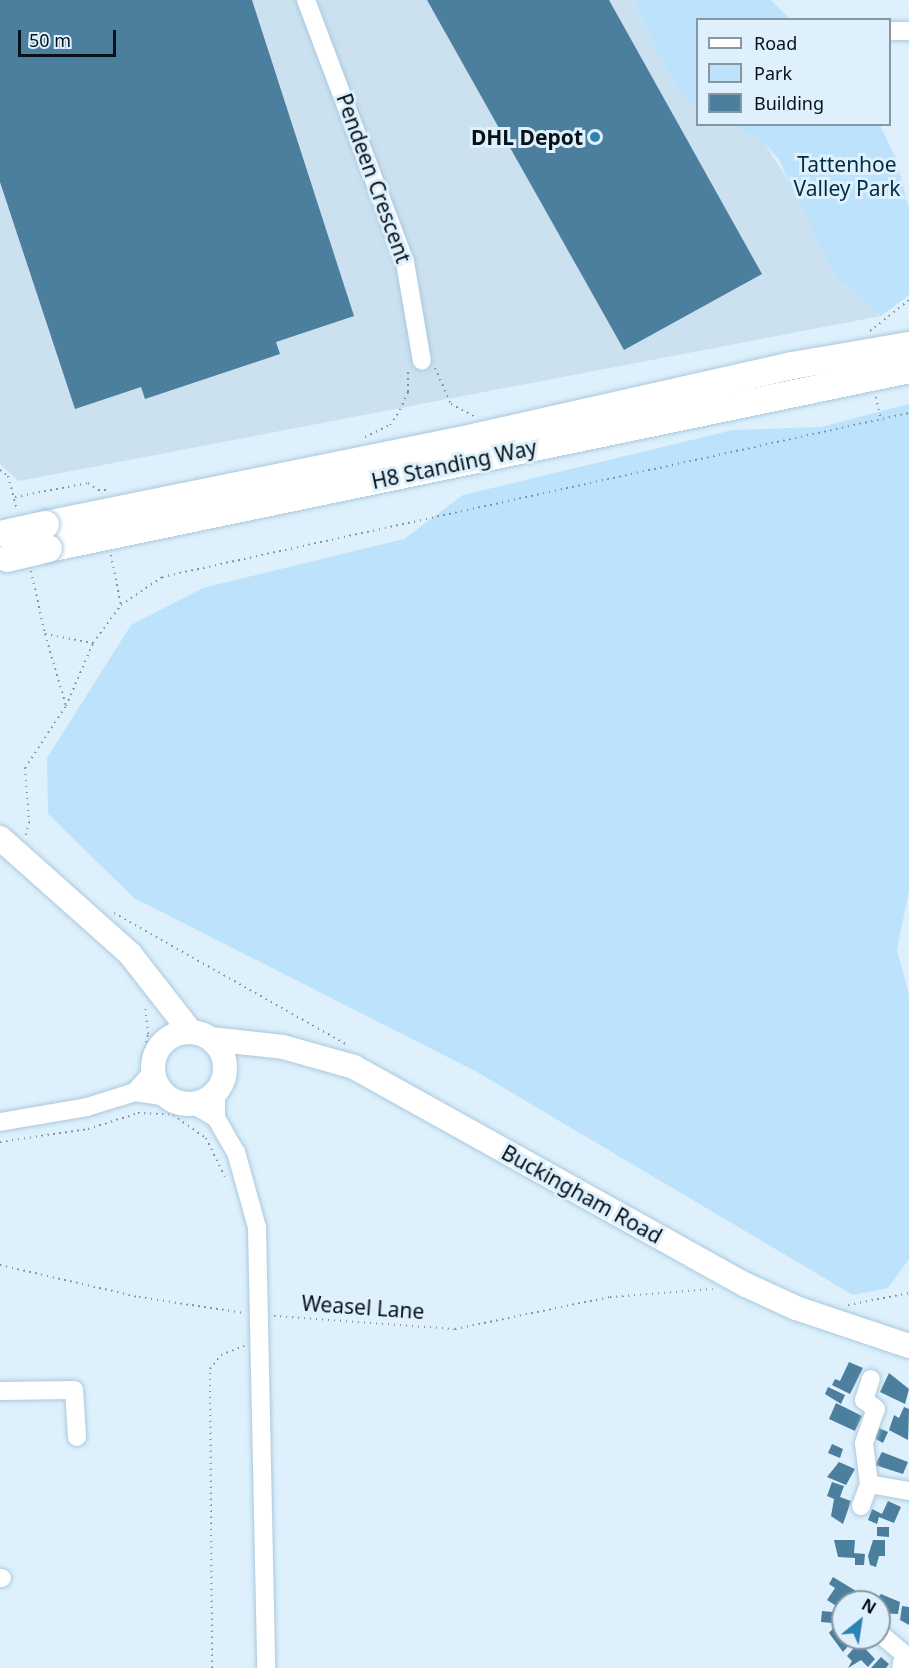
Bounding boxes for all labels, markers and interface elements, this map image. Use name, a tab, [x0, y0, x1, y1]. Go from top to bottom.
scale bar	[21, 18, 118, 56]
legend	[696, 18, 891, 126]
text: 50 m	[29, 28, 71, 52]
text: Road	[754, 31, 797, 55]
text: Park	[754, 61, 792, 85]
street label: Pendeen Crescent	[332, 90, 416, 266]
text: Building	[754, 91, 824, 115]
place label: DHL Depot	[471, 124, 583, 150]
marker: DHL Depot	[588, 130, 602, 144]
park label: Tattenhoe Valley Park	[794, 151, 900, 201]
street label: H8 Standing Way	[369, 434, 539, 494]
street label: Buckingham Road	[497, 1139, 667, 1249]
street label: Weasel Lane	[301, 1290, 425, 1324]
north arrow	[831, 1590, 891, 1650]
text: N	[858, 1593, 880, 1619]

